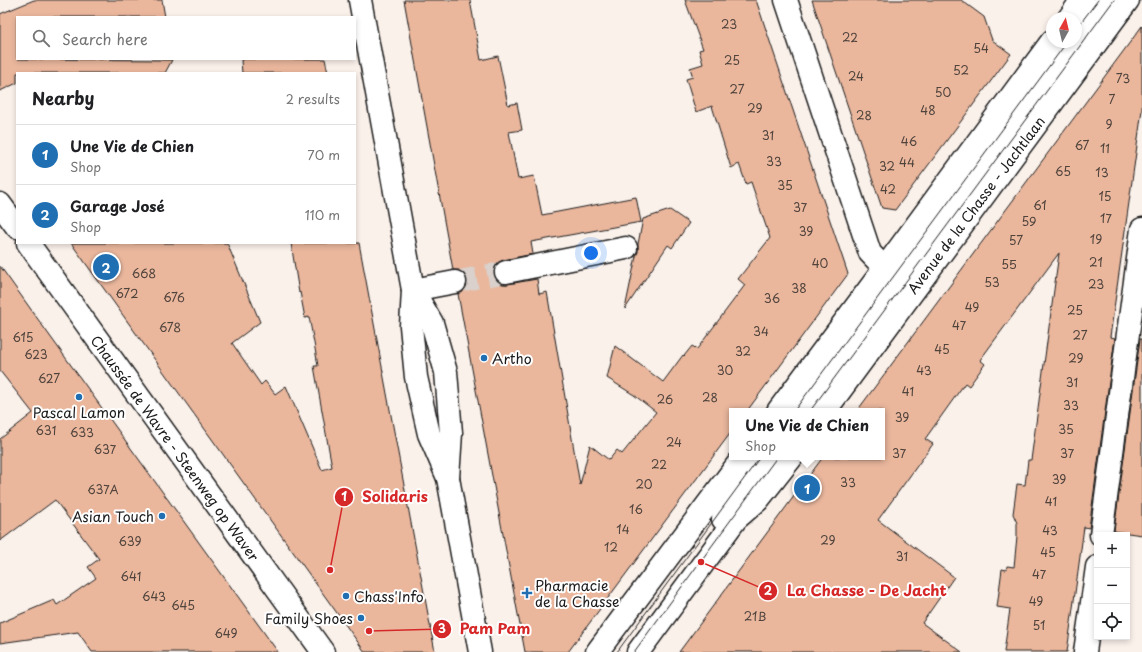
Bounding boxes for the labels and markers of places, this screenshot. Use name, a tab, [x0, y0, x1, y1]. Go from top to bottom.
pin: 2	[93, 252, 119, 282]
place label: Artho	[492, 348, 532, 369]
marker: Artho	[479, 353, 489, 363]
marker: Pascal Lamon	[74, 392, 84, 402]
place label: Pascal Lamon	[33, 402, 125, 423]
pin: 1	[794, 473, 820, 503]
callout: Solidaris	[334, 484, 435, 511]
place label: Asian Touch	[72, 506, 154, 527]
marker: Asian Touch	[157, 511, 167, 521]
place label: Pharmacie de la Chasse	[535, 575, 620, 612]
callout: La Chasse - De Jacht	[758, 578, 956, 605]
place label: Chass'Info	[354, 586, 424, 607]
marker: Pharmacie de la Chasse	[522, 588, 532, 598]
marker: Chass'Info	[341, 591, 351, 601]
place label: Family Shoes	[265, 608, 353, 629]
marker: Family Shoes	[356, 613, 366, 623]
callout: Pam Pam	[432, 616, 539, 643]

